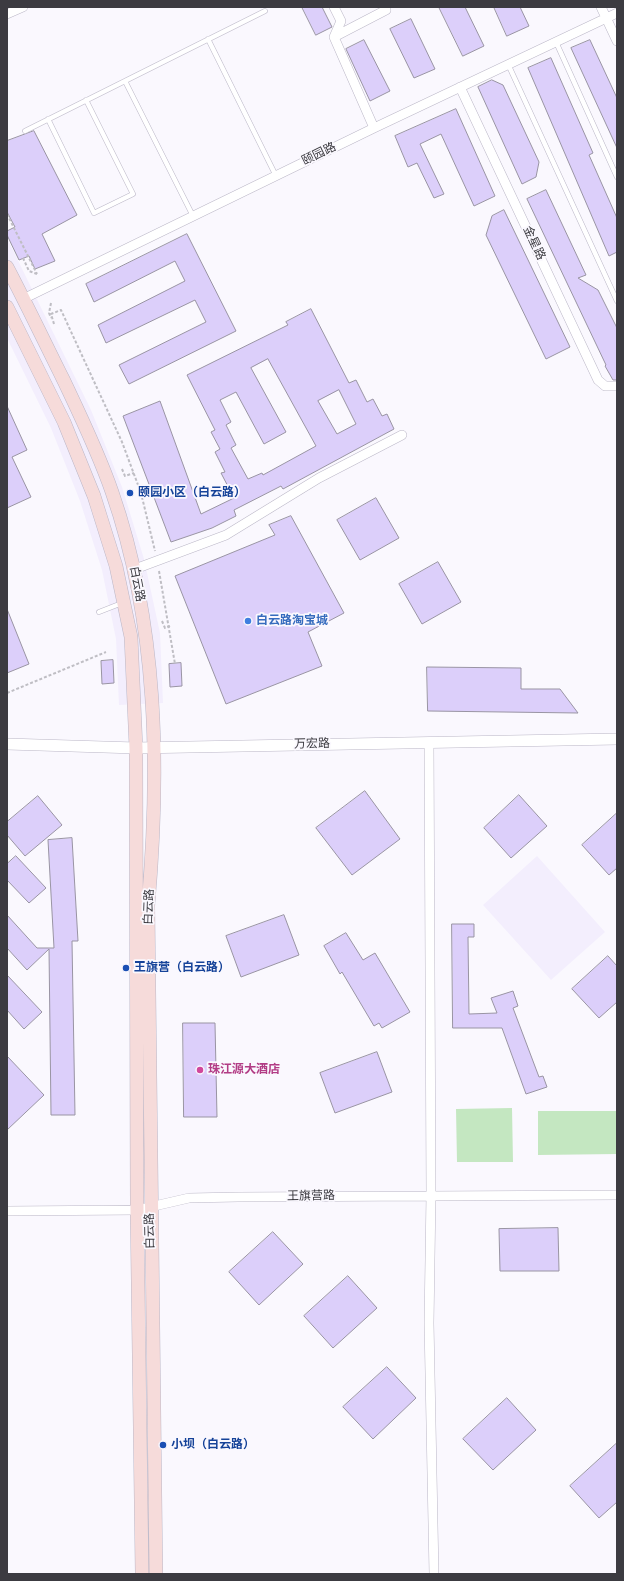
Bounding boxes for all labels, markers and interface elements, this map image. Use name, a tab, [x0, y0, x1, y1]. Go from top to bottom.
street label: 颐园路	[300, 140, 338, 168]
street label: 金星路	[520, 224, 548, 262]
place label: 颐园小区（白云路）	[138, 486, 246, 500]
marker: 颐园小区（白云路）	[125, 488, 135, 498]
street label: 白云路	[126, 565, 148, 603]
place label: 白云路淘宝城	[256, 614, 328, 628]
marker: 白云路淘宝城	[243, 616, 253, 626]
street label: 万宏路	[294, 736, 330, 752]
street label: 白云路	[141, 889, 157, 925]
place label: 王旗营（白云路）	[134, 961, 230, 975]
marker: 王旗营（白云路）	[121, 963, 131, 973]
place label: 珠江源大酒店	[208, 1063, 280, 1077]
marker: 珠江源大酒店	[195, 1065, 205, 1075]
street label: 王旗营路	[287, 1188, 335, 1204]
street label: 白云路	[142, 1213, 158, 1249]
place label: 小坝（白云路）	[171, 1438, 255, 1452]
marker: 小坝（白云路）	[158, 1440, 168, 1450]

